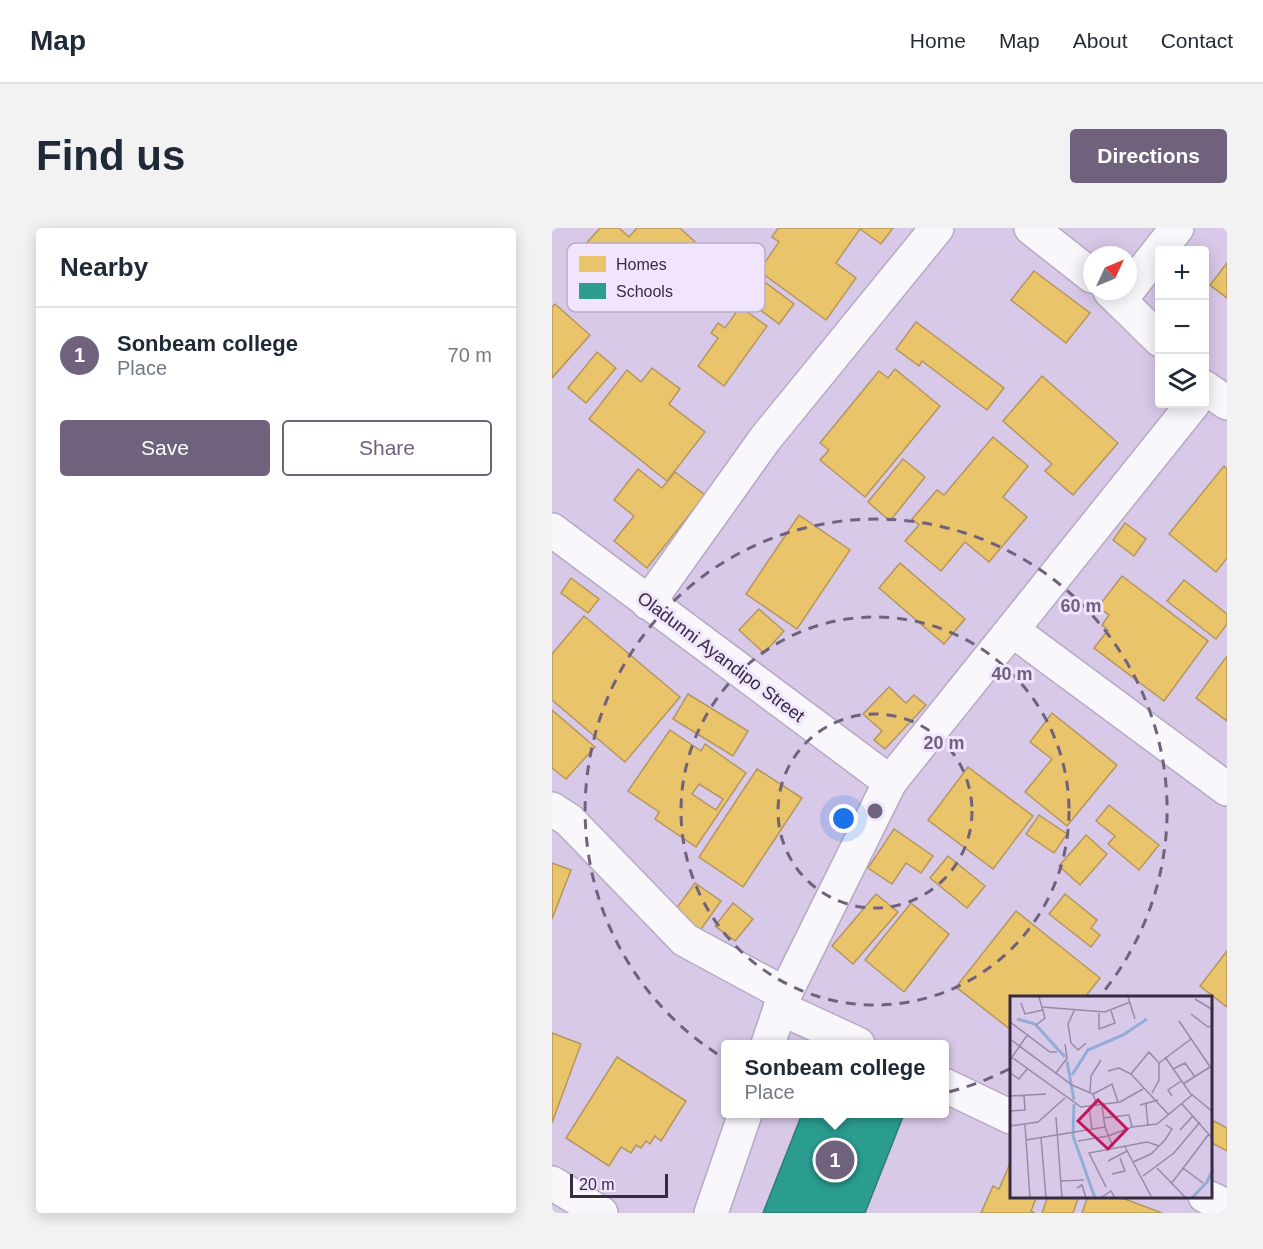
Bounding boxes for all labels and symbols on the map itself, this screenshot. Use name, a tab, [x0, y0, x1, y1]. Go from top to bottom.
legend	[567, 243, 765, 312]
north arrow	[1083, 246, 1137, 300]
text: Homes	[616, 256, 667, 273]
text: Schools	[616, 283, 673, 300]
street label: Oladunni Ayandipo Street	[634, 588, 808, 726]
text: 60 m	[1060, 596, 1102, 616]
text: 40 m	[991, 664, 1033, 684]
text: 20 m	[923, 733, 965, 753]
centre of rings	[865, 801, 885, 821]
your location	[829, 804, 858, 833]
inset map	[1010, 996, 1212, 1198]
pin: 1	[816, 1138, 854, 1182]
scale bar	[570, 1171, 668, 1198]

